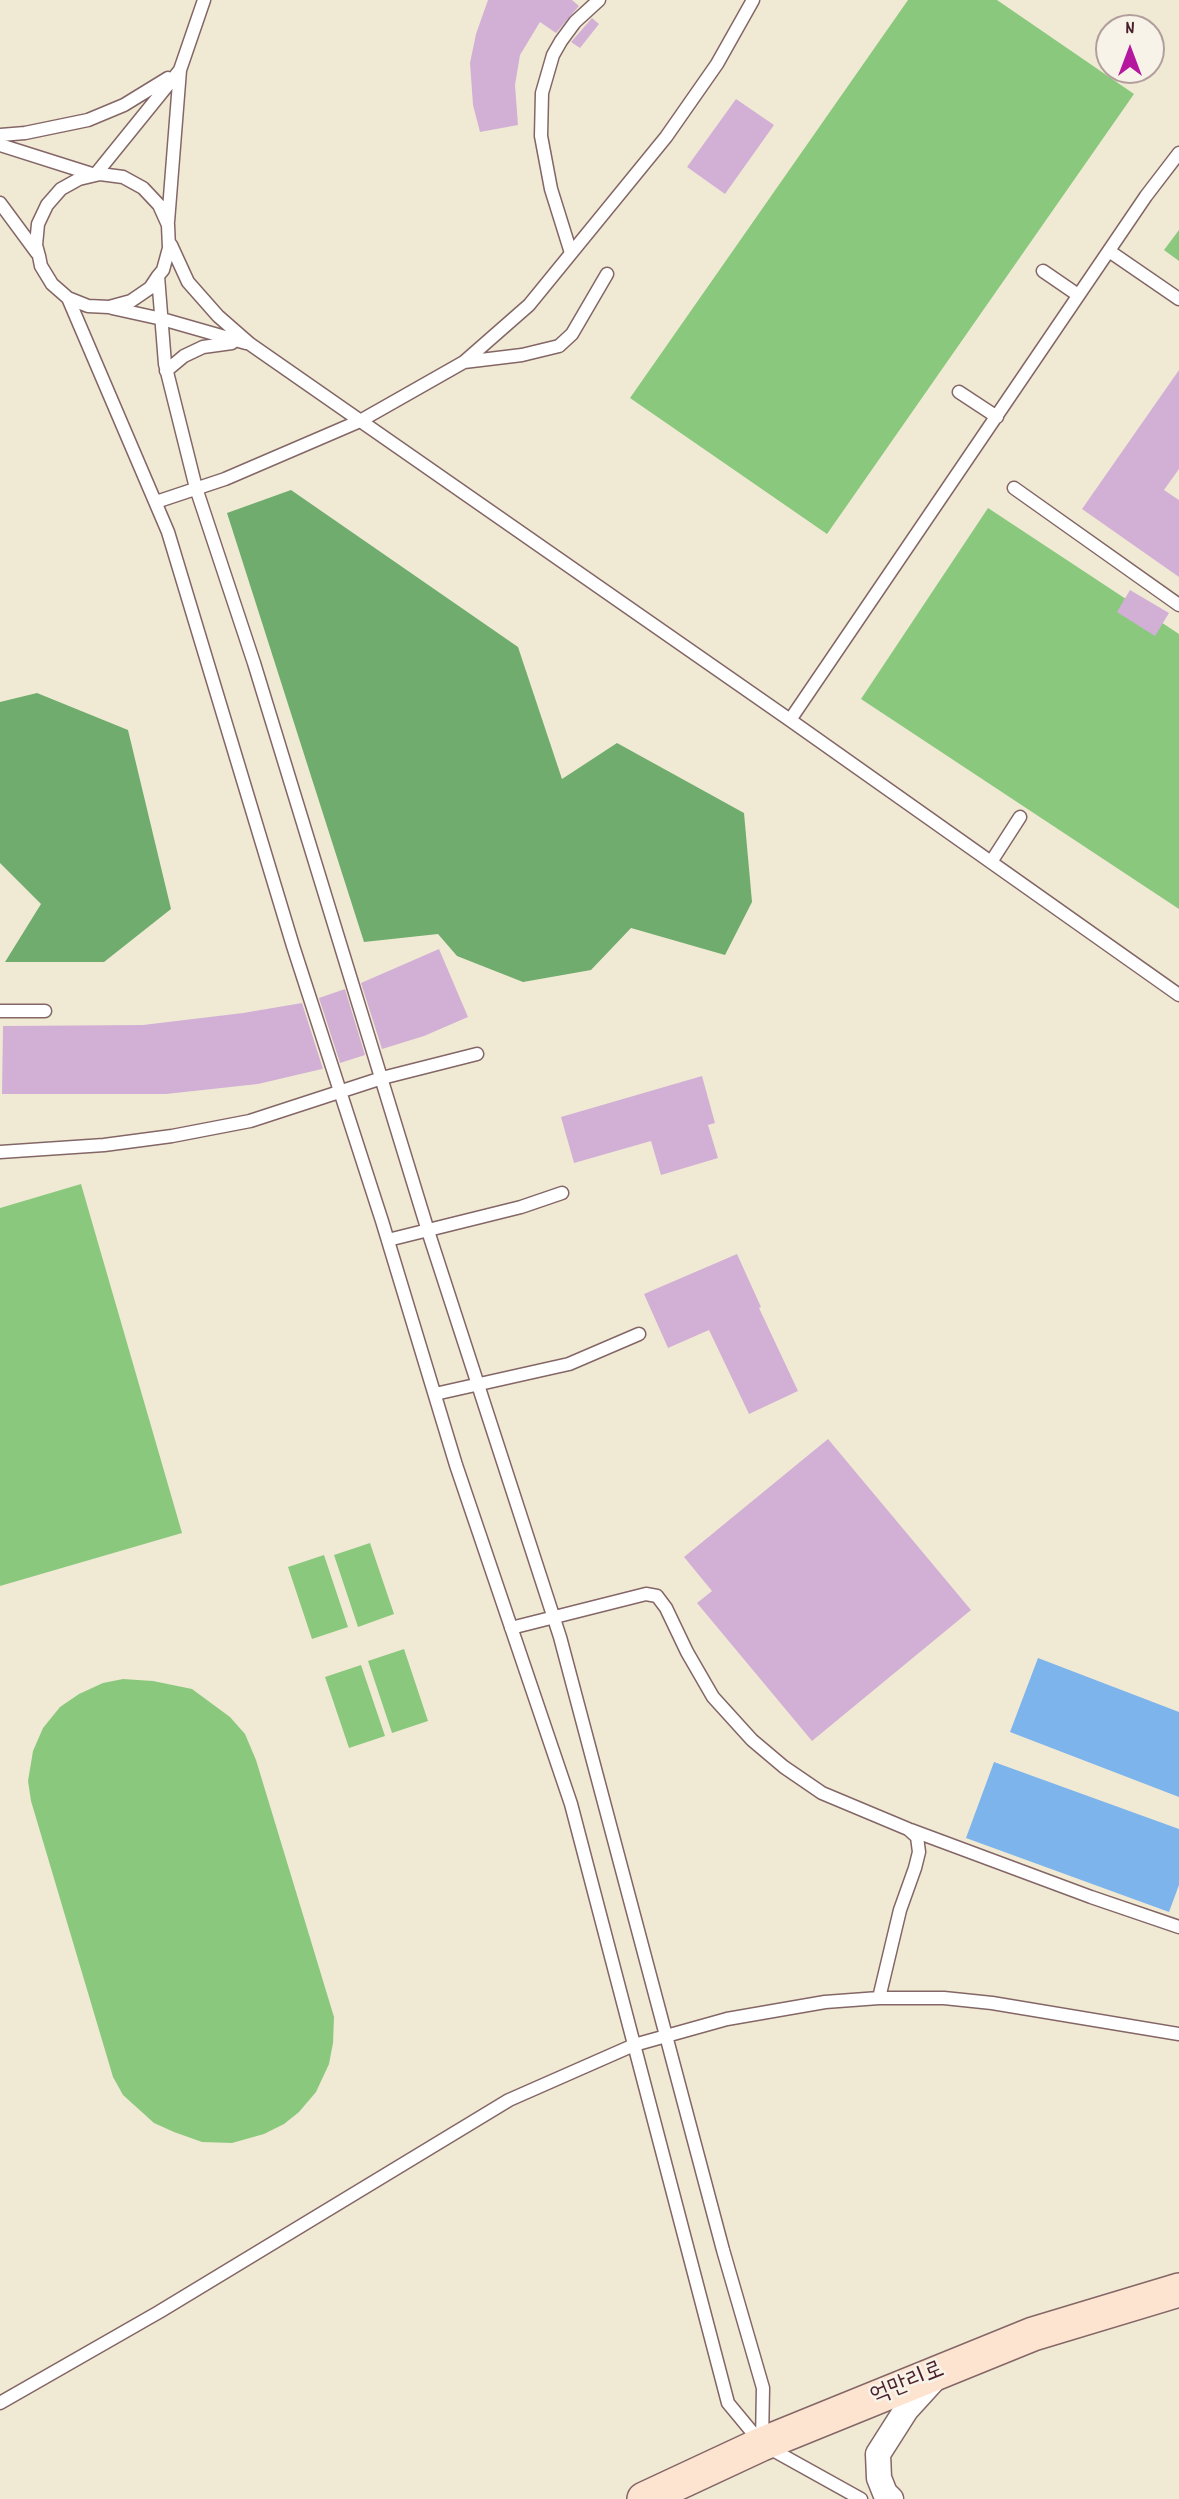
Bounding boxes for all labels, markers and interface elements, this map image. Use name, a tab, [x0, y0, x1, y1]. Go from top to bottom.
north arrow	[1095, 14, 1165, 84]
text: N	[1125, 16, 1135, 43]
street label: 억만리로	[867, 2357, 949, 2413]

